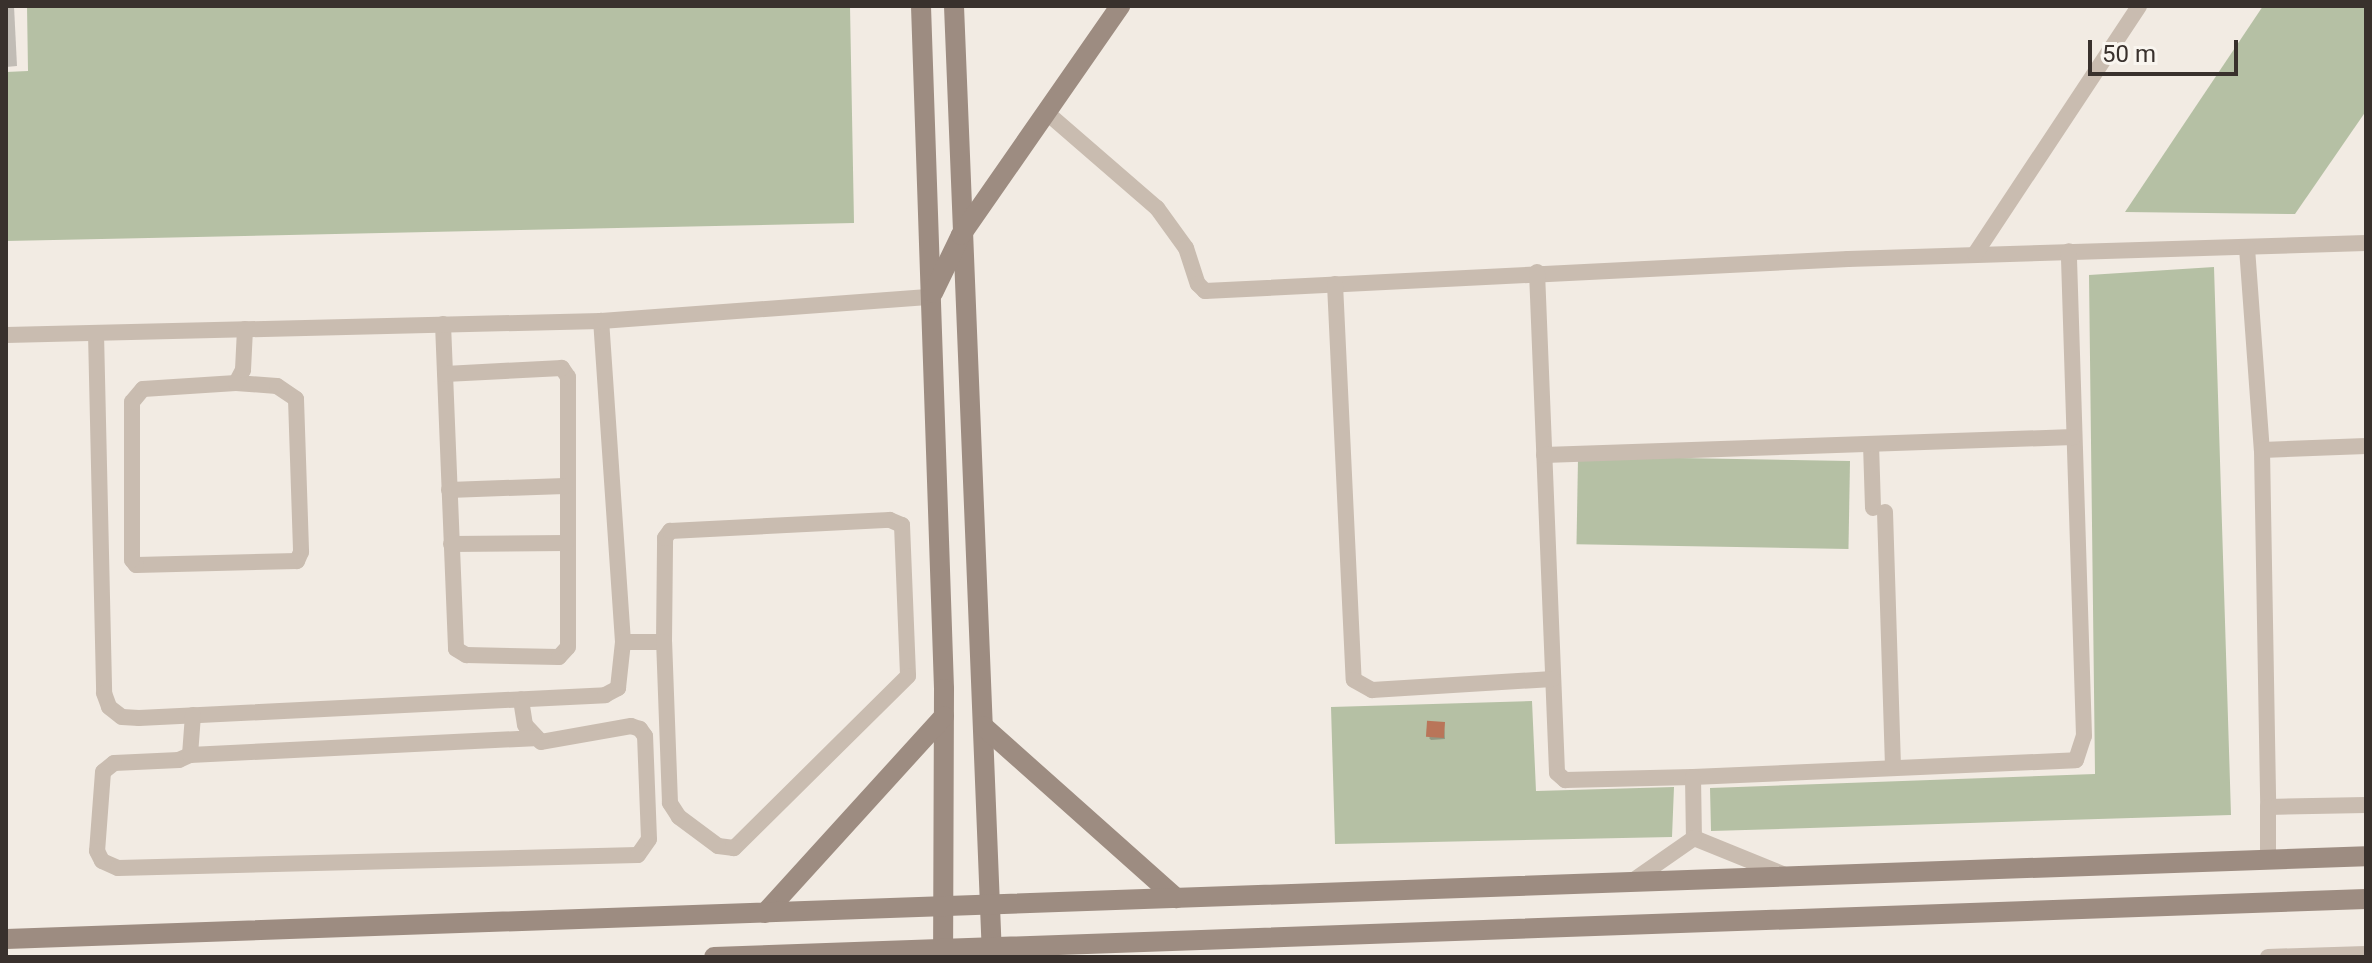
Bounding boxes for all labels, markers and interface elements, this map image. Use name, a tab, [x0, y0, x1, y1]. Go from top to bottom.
scale bar	[2092, 24, 2242, 74]
text: 50 m	[2102, 40, 2156, 68]

